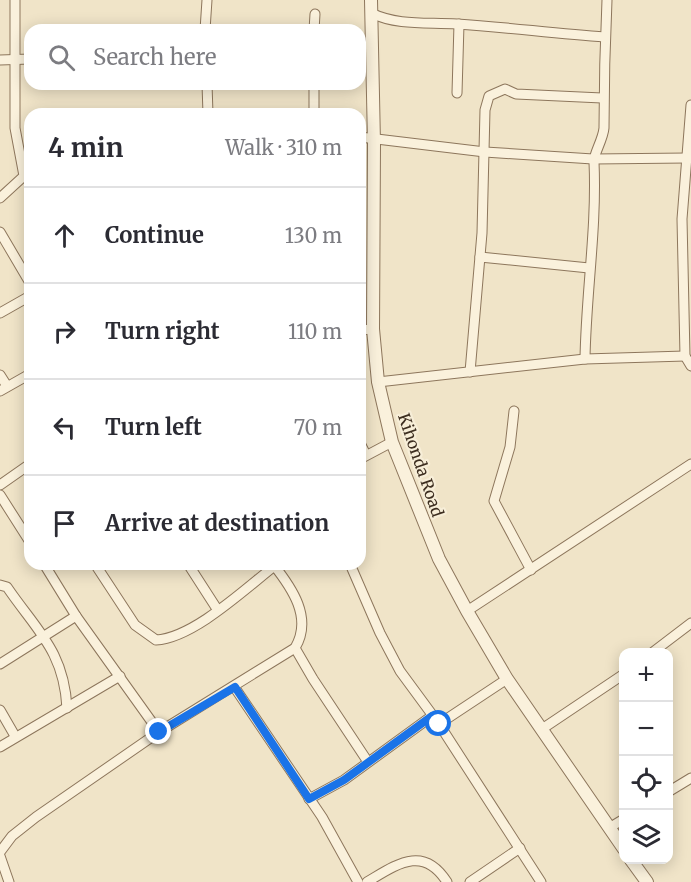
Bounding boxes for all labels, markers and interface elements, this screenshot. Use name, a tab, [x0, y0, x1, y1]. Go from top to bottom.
search box	[24, 24, 366, 90]
icon: search	[45, 41, 78, 74]
text: Search here	[93, 43, 216, 71]
text: 4 min	[48, 131, 123, 164]
text: Walk · 310 m	[225, 135, 342, 160]
icon: ahead	[48, 219, 81, 252]
text: Continue	[105, 221, 204, 249]
text: 130 m	[285, 223, 342, 248]
icon: right	[48, 315, 81, 348]
text: Turn right	[105, 317, 219, 345]
text: 110 m	[288, 319, 342, 344]
icon: left	[48, 411, 81, 444]
street label: Kihonda Road	[394, 411, 448, 520]
text: Turn left	[105, 413, 202, 441]
text: 70 m	[294, 415, 342, 440]
icon: arrive	[48, 507, 81, 540]
text: Arrive at destination	[105, 509, 329, 537]
map controls	[619, 648, 673, 864]
button: +	[619, 648, 673, 702]
button: −	[619, 702, 673, 756]
route start	[425, 710, 451, 736]
route end	[145, 718, 171, 744]
button: locate	[619, 756, 673, 810]
button: layers	[619, 810, 673, 864]

